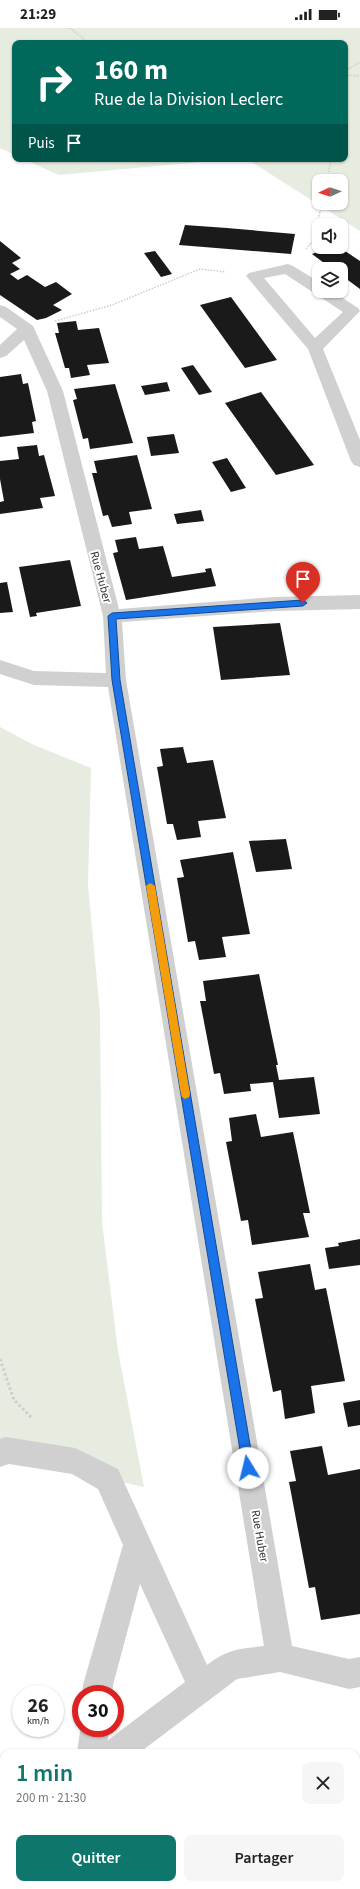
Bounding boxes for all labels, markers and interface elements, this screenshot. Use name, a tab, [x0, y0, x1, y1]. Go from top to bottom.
text: 21:29	[20, 4, 56, 25]
text: 160 m	[94, 50, 168, 90]
icon: right	[28, 56, 80, 108]
text: Rue de la Division Leclerc	[94, 87, 283, 112]
icon: arrive	[63, 132, 85, 154]
text: Puis	[28, 133, 55, 154]
north arrow	[312, 174, 348, 210]
map controls	[312, 174, 348, 298]
button: sound	[312, 218, 348, 254]
button: layers	[312, 262, 348, 298]
street label: Rue Huber	[85, 549, 116, 606]
pin	[286, 562, 320, 603]
icon: arrive	[292, 568, 314, 590]
position arrow	[227, 1447, 269, 1489]
street label: Rue Huber	[247, 1509, 273, 1564]
speed limit sign: 30	[72, 1685, 124, 1737]
text: 26	[27, 1692, 49, 1720]
text: km/h	[27, 1714, 49, 1728]
text: 1 min	[16, 1756, 73, 1791]
button: close	[302, 1762, 344, 1804]
text: 200 m · 21:30	[16, 1789, 86, 1807]
button: Quitter	[16, 1835, 176, 1881]
button: Partager	[184, 1835, 344, 1881]

